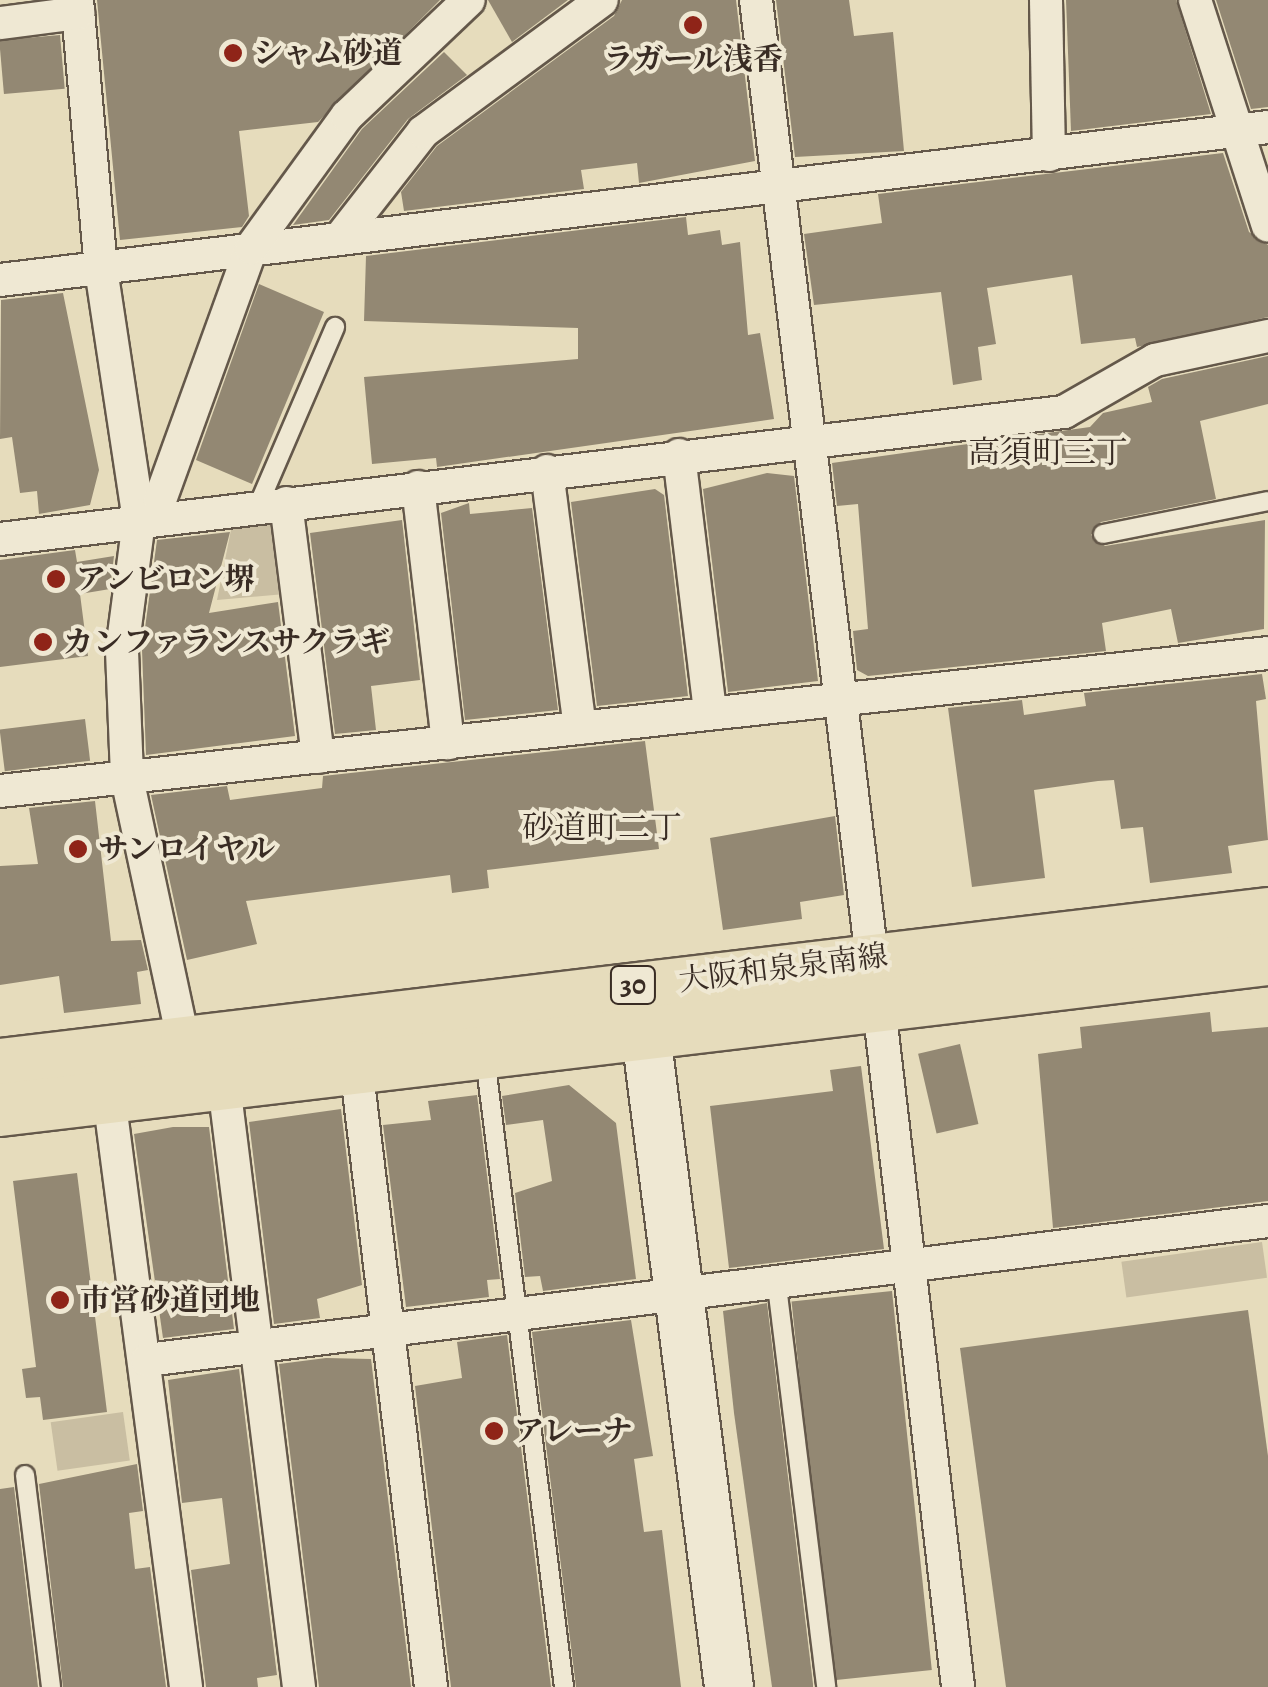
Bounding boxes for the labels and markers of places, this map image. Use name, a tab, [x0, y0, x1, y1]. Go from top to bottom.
marker: ラガール浅香	[682, 14, 704, 36]
place label: シャム砂道	[253, 35, 403, 71]
place label: ラガール浅香	[603, 41, 783, 77]
marker: シャム砂道	[222, 42, 244, 64]
place label: アンビロン堺	[76, 561, 256, 597]
marker: アンビロン堺	[45, 568, 67, 590]
place label: カンファランスサクラギ	[63, 624, 393, 660]
marker: カンファランスサクラギ	[32, 631, 54, 653]
place label: サンロイヤル	[98, 831, 278, 867]
marker: サンロイヤル	[67, 838, 89, 860]
place label: 市営砂道団地	[80, 1282, 260, 1318]
marker: 市営砂道団地	[49, 1289, 71, 1311]
place label: アレーナ	[514, 1413, 634, 1449]
marker: アレーナ	[483, 1420, 505, 1442]

